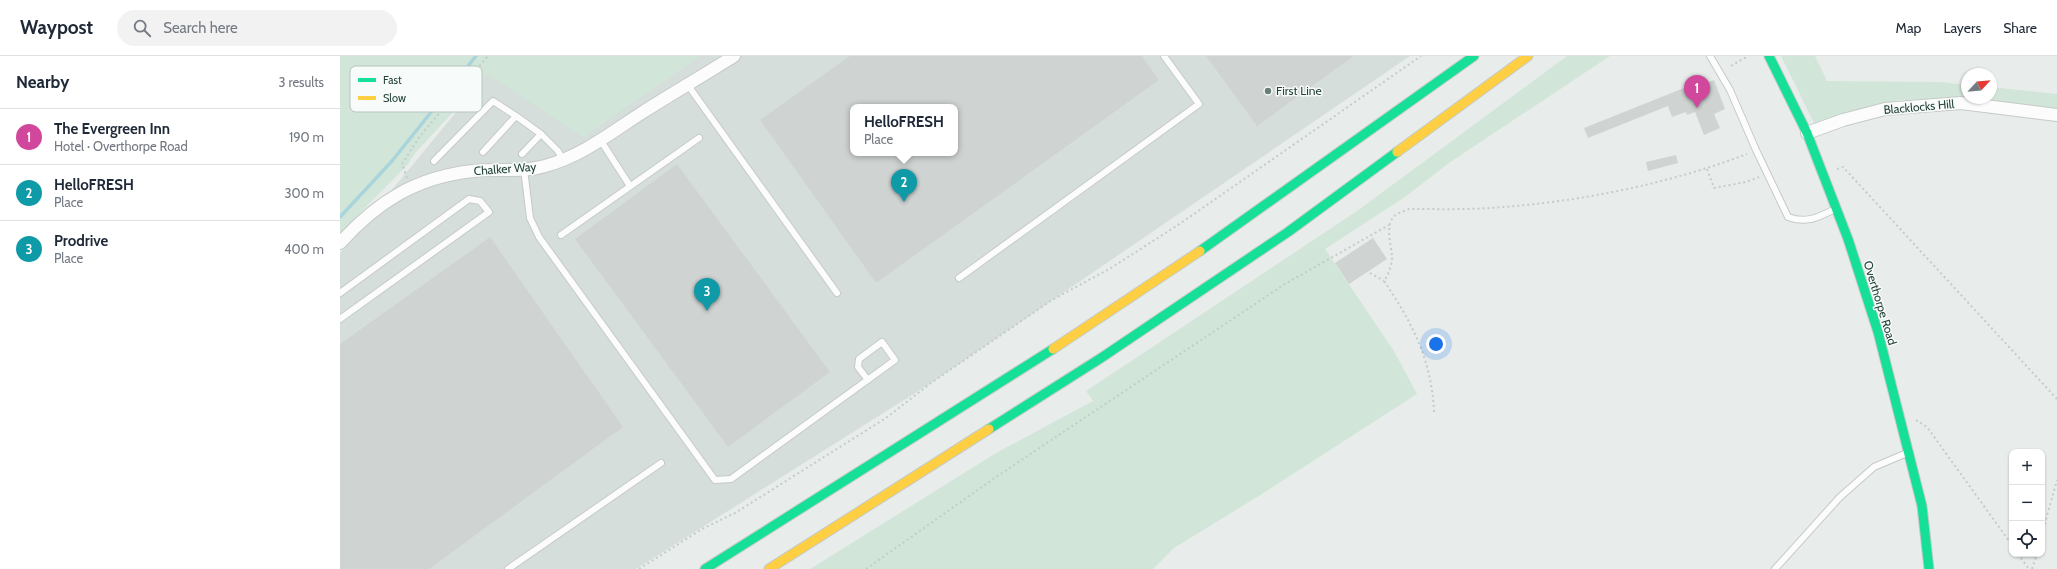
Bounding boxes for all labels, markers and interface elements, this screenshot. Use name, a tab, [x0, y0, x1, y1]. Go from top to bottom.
search box	[117, 10, 397, 46]
text: Waypost	[20, 16, 93, 39]
icon: search	[131, 17, 153, 39]
text: Search here	[163, 19, 238, 37]
text: Map	[1896, 19, 1921, 37]
text: Layers	[1943, 19, 1981, 37]
text: Share	[2003, 19, 2037, 37]
legend	[350, 66, 482, 112]
north arrow	[1961, 68, 1997, 104]
text: Nearby	[16, 72, 69, 92]
text: Fast	[383, 73, 402, 87]
text: 3 results	[278, 74, 324, 90]
pin: 1	[1684, 75, 1710, 108]
place label: First Line	[1276, 83, 1322, 98]
marker: First Line	[1263, 86, 1273, 96]
text: Slow	[383, 91, 406, 105]
street label: Blacklocks Hill	[1883, 96, 1955, 117]
popup	[850, 104, 958, 156]
text: HelloFRESH	[864, 113, 944, 131]
text: The Evergreen Inn	[54, 120, 170, 138]
text: 1	[27, 129, 31, 145]
text: 190 m	[289, 129, 324, 145]
text: Place	[864, 131, 893, 147]
text: Hotel · Overthorpe Road	[54, 138, 188, 154]
street label: Chalker Way	[473, 159, 537, 178]
pin: 2	[891, 169, 917, 202]
text: HelloFRESH	[54, 176, 134, 194]
text: 2	[26, 185, 32, 201]
text: 300 m	[284, 185, 324, 201]
text: Place	[54, 194, 83, 210]
text: Prodrive	[54, 232, 108, 250]
text: 3	[25, 241, 33, 257]
text: 400 m	[284, 241, 324, 257]
text: Place	[54, 250, 83, 266]
street label: Overthorpe Road	[1861, 259, 1900, 347]
pin: 3	[694, 278, 720, 311]
your location	[1426, 334, 1446, 354]
map controls	[2009, 449, 2045, 557]
button: +	[2009, 449, 2045, 485]
button: −	[2009, 485, 2045, 521]
button: locate	[2009, 521, 2045, 557]

